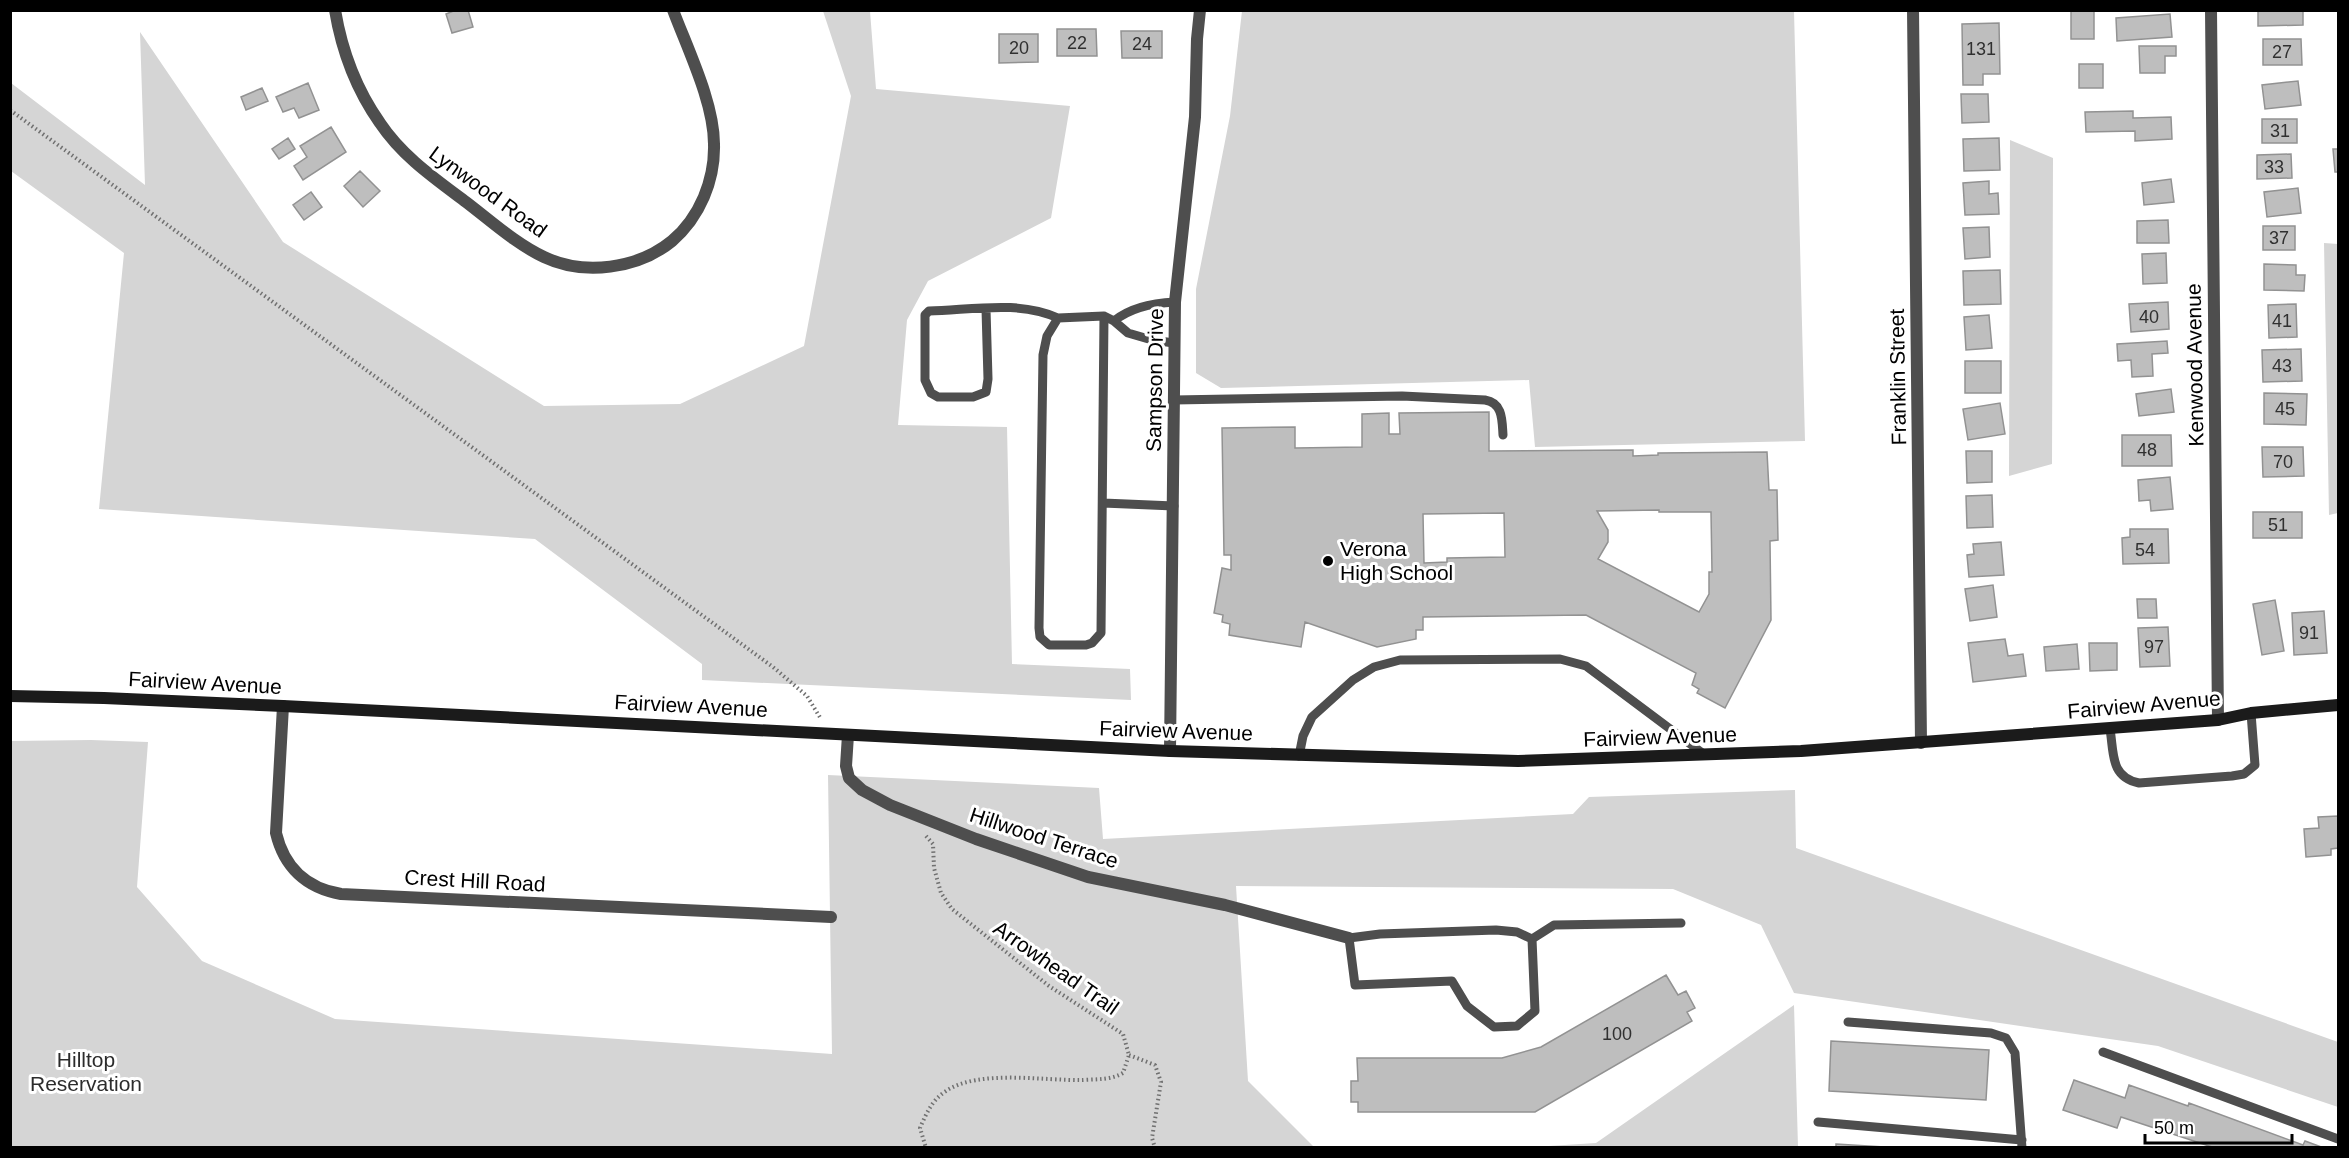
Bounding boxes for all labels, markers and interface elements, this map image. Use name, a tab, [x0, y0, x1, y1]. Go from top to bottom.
house number: 22	[1067, 33, 1087, 53]
house number: 24	[1132, 34, 1152, 54]
house number: 20	[1009, 38, 1029, 58]
house number: 131	[1966, 39, 1996, 59]
house number: 27	[2272, 42, 2292, 62]
house number: 31	[2270, 121, 2290, 141]
street label: Lynwood Road	[425, 141, 551, 242]
house number: 33	[2264, 157, 2284, 177]
house number: 37	[2269, 228, 2289, 248]
street label: Kenwood Avenue	[2182, 283, 2207, 447]
house number: 40	[2139, 307, 2159, 327]
street label: Sampson Drive	[1142, 308, 1167, 452]
street label: Franklin Street	[1885, 308, 1910, 445]
house number: 41	[2272, 311, 2292, 331]
house number: 43	[2272, 356, 2292, 376]
house number: 45	[2275, 399, 2295, 419]
house number: 48	[2137, 440, 2157, 460]
house number: 70	[2273, 452, 2293, 472]
house number: 51	[2268, 515, 2288, 535]
place label: Verona High School	[1340, 537, 1453, 584]
house number: 54	[2135, 540, 2155, 560]
marker: Verona High School	[1321, 554, 1335, 568]
house number: 91	[2299, 623, 2319, 643]
house number: 97	[2144, 637, 2164, 657]
street label: Fairview Avenue	[128, 667, 282, 698]
street label: Fairview Avenue	[2066, 686, 2222, 723]
street label: Fairview Avenue	[614, 690, 768, 721]
street label: Fairview Avenue	[1099, 716, 1253, 745]
street label: Fairview Avenue	[1583, 722, 1737, 751]
street label: Hillwood Terrace	[967, 803, 1121, 872]
street label: Crest Hill Road	[404, 865, 546, 896]
street label: Arrowhead Trail	[989, 916, 1123, 1019]
house number: 100	[1602, 1024, 1632, 1044]
park label: Hilltop Reservation	[30, 1048, 142, 1095]
scale bar	[2145, 1107, 2292, 1145]
text: 50 m	[2154, 1118, 2194, 1138]

